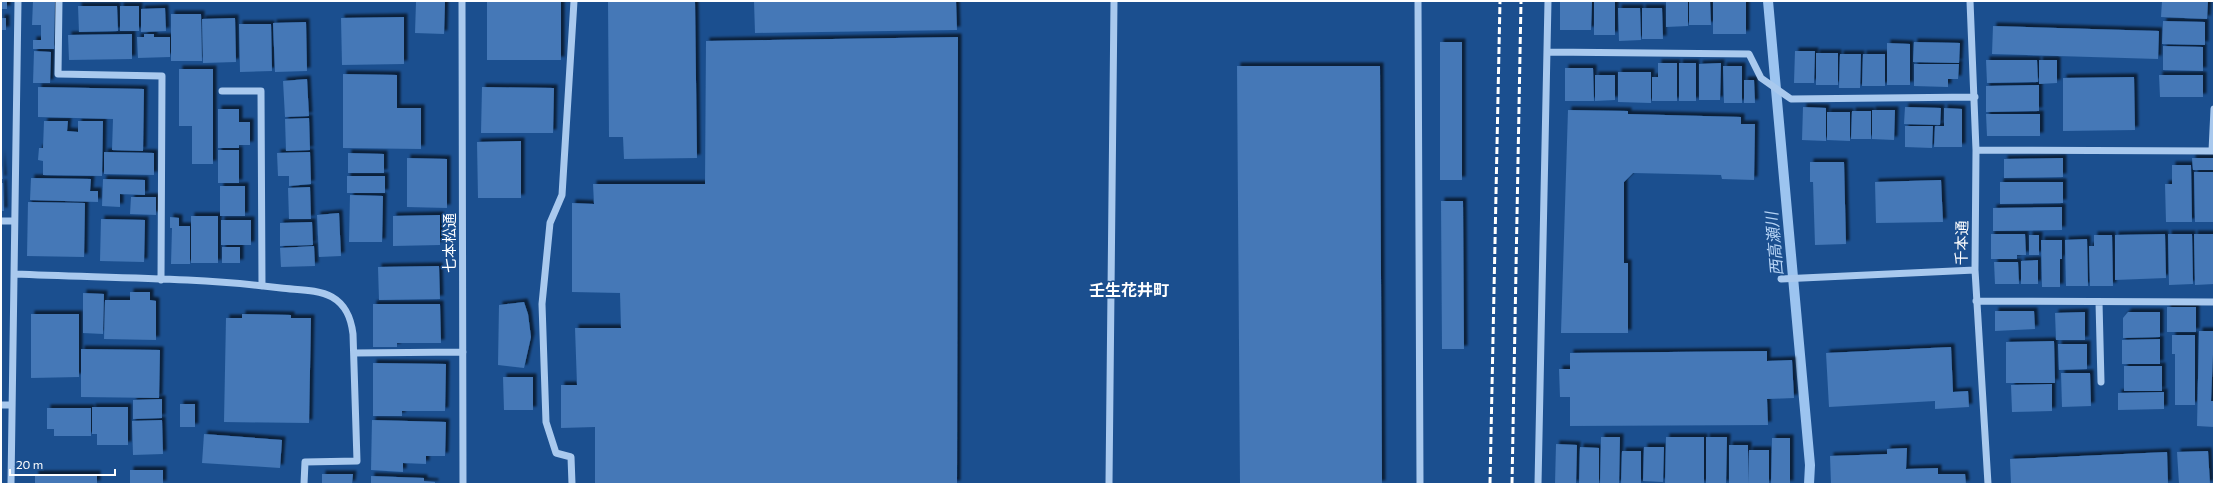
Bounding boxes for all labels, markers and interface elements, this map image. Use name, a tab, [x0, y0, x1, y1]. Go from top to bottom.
water label: 西高瀬川	[1761, 209, 1786, 277]
street label: 七本松通	[440, 213, 458, 273]
street label: 千本通	[1952, 220, 1970, 266]
district label: 壬生花井町	[1089, 280, 1169, 299]
scale bar	[10, 451, 115, 477]
text: 20 m	[16, 457, 43, 471]

